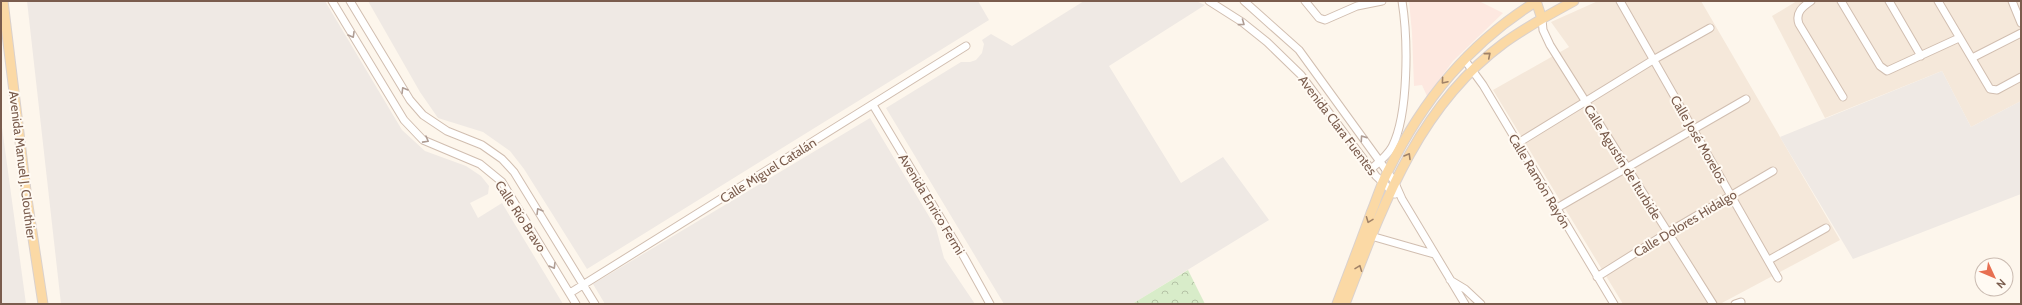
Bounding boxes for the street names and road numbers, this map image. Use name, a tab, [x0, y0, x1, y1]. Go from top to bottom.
street label: Avenida Clara Fuentes	[1295, 72, 1381, 178]
street label: Avenida Manuel J. Clouthier	[6, 90, 40, 241]
street label: Calle José Morelos	[1667, 92, 1731, 186]
street label: Calle Agustín de Iturbide	[1581, 101, 1665, 223]
street label: Calle Ramón Rayón	[1506, 131, 1574, 231]
street label: Calle Miguel Catalán	[717, 134, 819, 206]
street label: Avenida Enrico Fermi	[895, 151, 969, 257]
street label: Calle Río Bravo	[492, 177, 550, 255]
street label: Calle Dolores Hidalgo	[1631, 186, 1739, 260]

